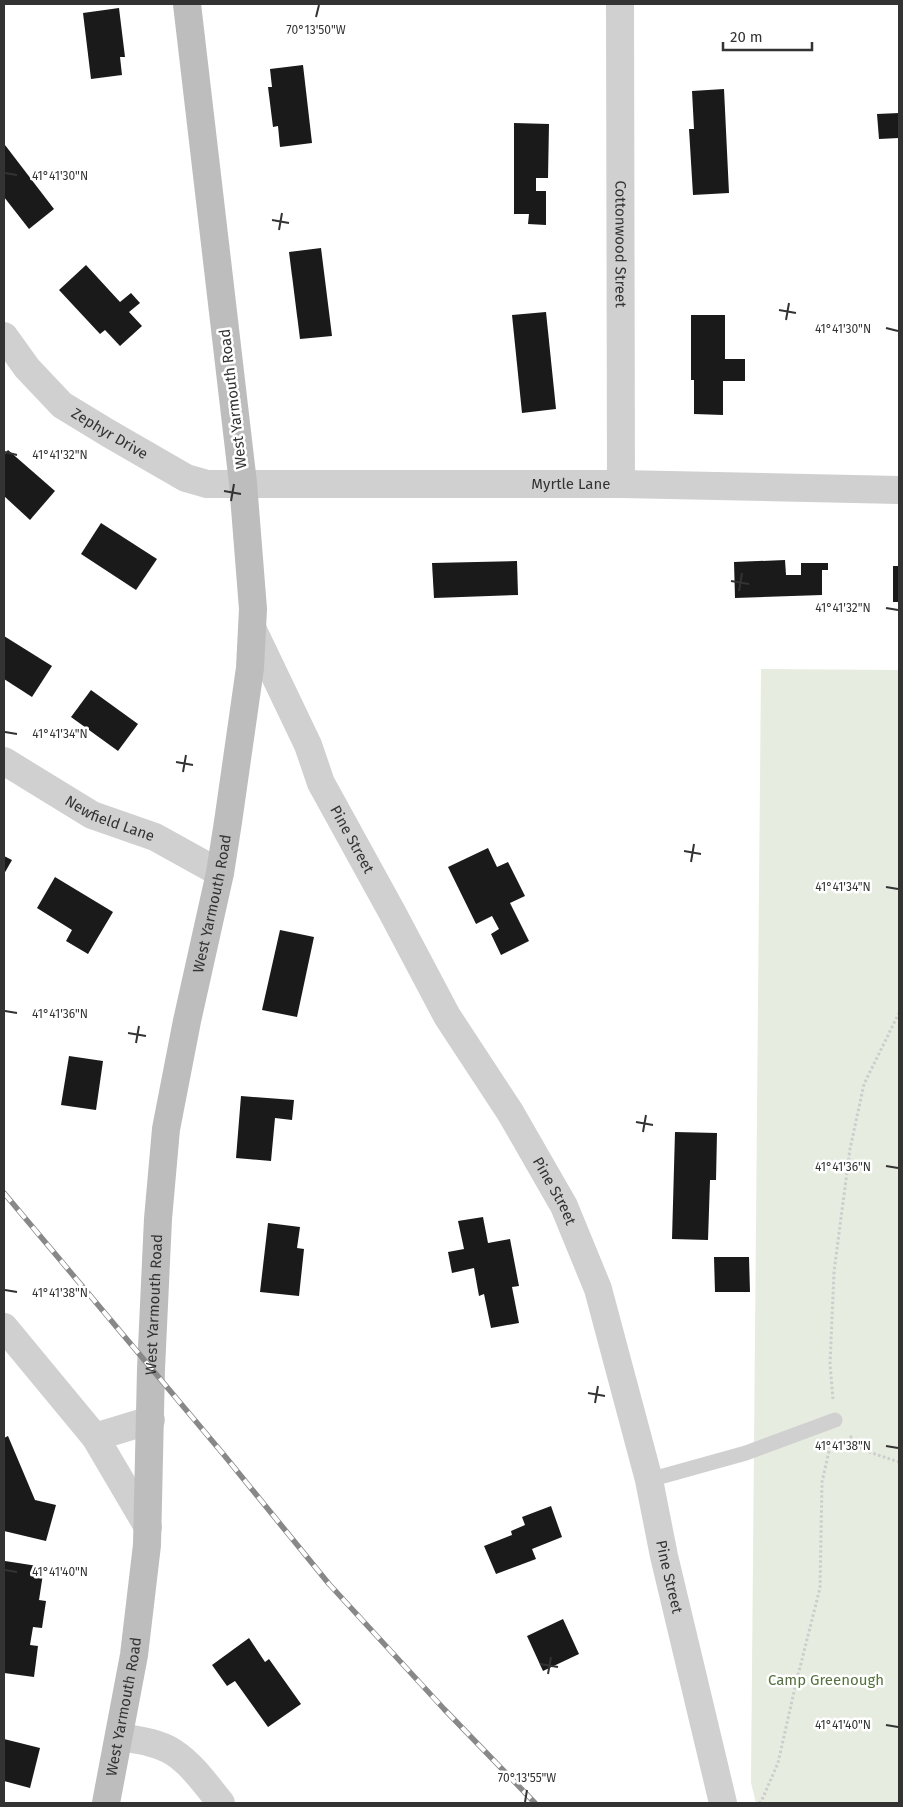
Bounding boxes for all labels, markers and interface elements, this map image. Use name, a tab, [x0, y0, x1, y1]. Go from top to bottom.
scale bar	[723, 20, 812, 52]
text: 70°13'50"W	[286, 23, 346, 37]
text: 20 m	[730, 28, 763, 46]
text: 41°41'30"N	[32, 169, 88, 183]
street label: Cottonwood Street	[611, 180, 630, 308]
text: 41°41'30"N	[815, 322, 871, 336]
street label: West Yarmouth Road	[215, 328, 251, 470]
street label: Zephyr Drive	[68, 404, 151, 463]
text: 41°41'32"N	[32, 448, 88, 462]
street label: Myrtle Lane	[531, 475, 610, 493]
text: 41°41'32"N	[815, 601, 871, 615]
text: 41°41'34"N	[32, 727, 88, 741]
street label: Newfield Lane	[62, 792, 157, 845]
street label: Pine Street	[326, 802, 378, 877]
street label: West Yarmouth Road	[189, 833, 235, 975]
text: 41°41'34"N	[815, 880, 871, 894]
text: 41°41'36"N	[32, 1007, 88, 1021]
street label: Pine Street	[529, 1154, 580, 1228]
text: 41°41'36"N	[815, 1160, 871, 1174]
street label: West Yarmouth Road	[142, 1234, 166, 1375]
text: 41°41'38"N	[32, 1286, 88, 1300]
text: 41°41'38"N	[815, 1439, 871, 1453]
street label: Pine Street	[652, 1539, 687, 1616]
text: 41°41'40"N	[32, 1565, 88, 1579]
street label: West Yarmouth Road	[102, 1636, 145, 1778]
park label: Camp Greenough	[768, 1671, 884, 1689]
text: 41°41'40"N	[815, 1718, 871, 1732]
text: 70°13'55"W	[498, 1771, 556, 1785]

